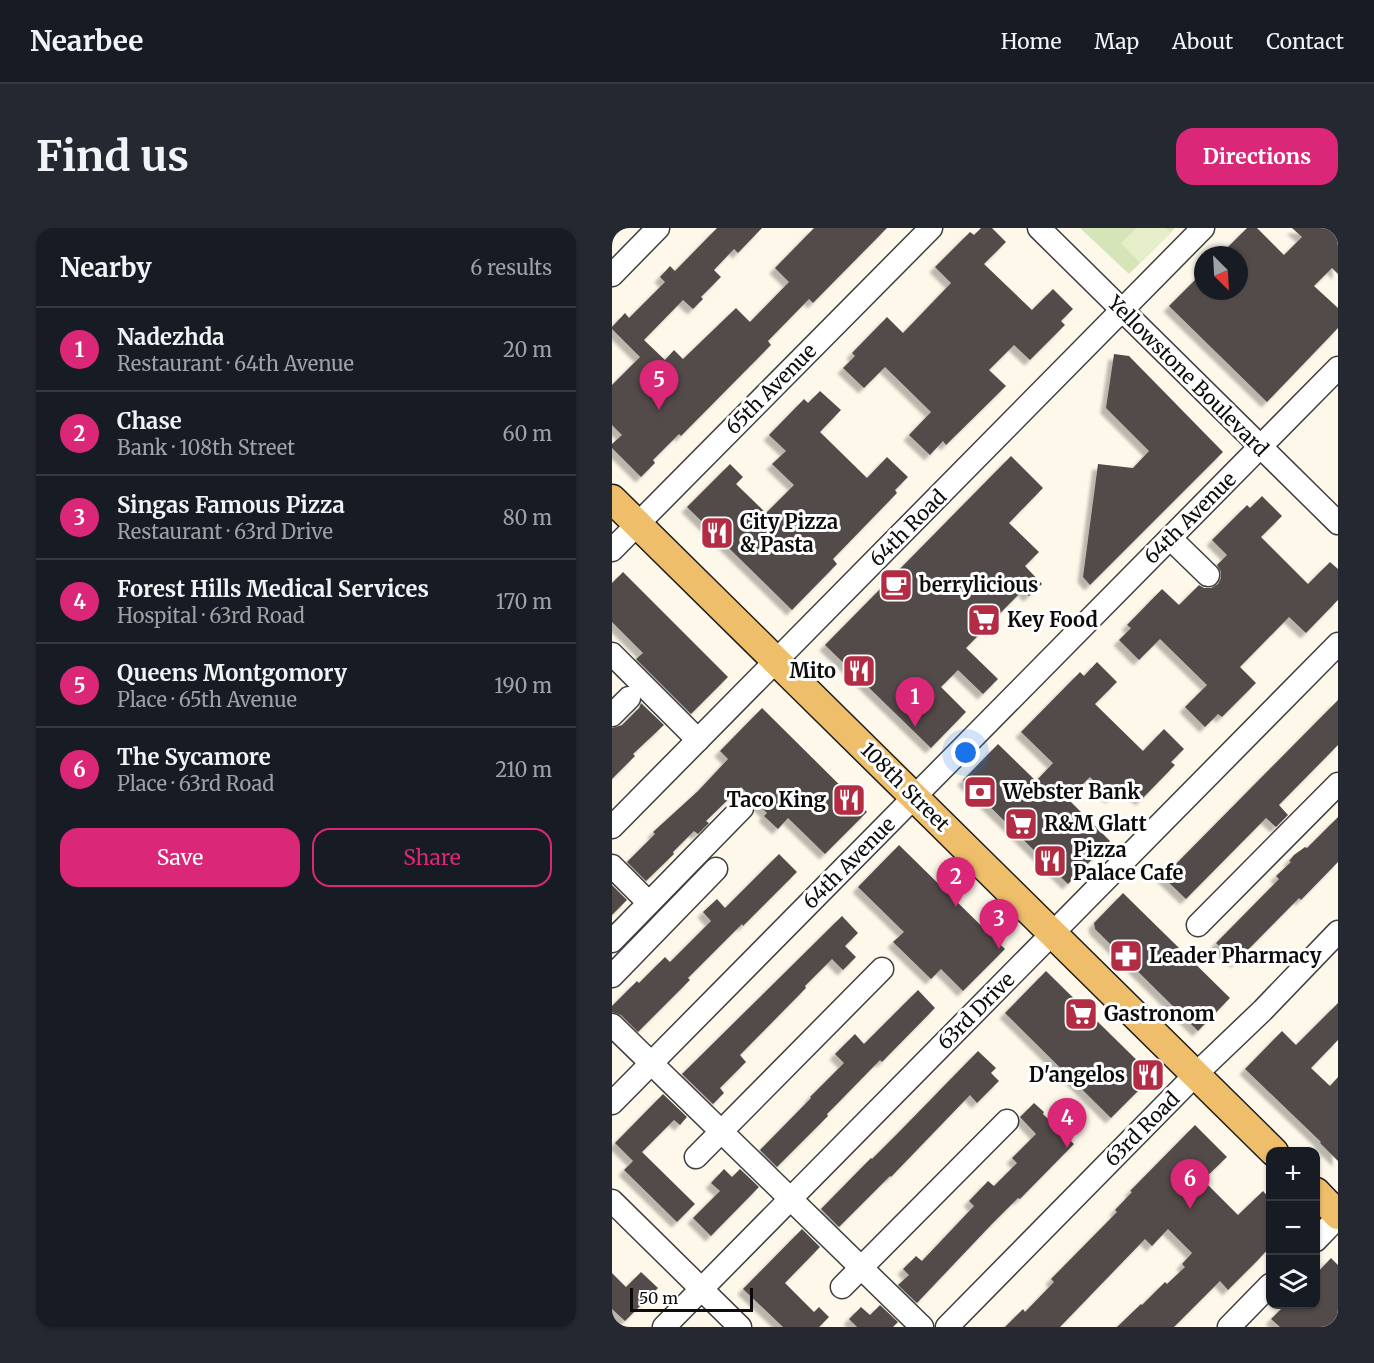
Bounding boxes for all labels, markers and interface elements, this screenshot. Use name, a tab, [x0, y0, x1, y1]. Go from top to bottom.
text: Nearbee	[30, 23, 143, 59]
text: Home	[1001, 28, 1061, 55]
text: Map	[1094, 28, 1139, 55]
text: About	[1172, 28, 1233, 55]
text: Contact	[1266, 28, 1344, 55]
button: Directions	[1176, 128, 1338, 185]
text: Find us	[36, 130, 189, 182]
north arrow	[1194, 246, 1248, 300]
text: Nearby	[60, 251, 152, 284]
text: 6 results	[470, 255, 552, 280]
street label: Yellowstone Boulevard	[1102, 289, 1274, 461]
text: Nadezhda	[117, 323, 225, 351]
text: 1	[75, 337, 84, 362]
text: 20 m	[503, 337, 552, 362]
street label: 65th Avenue	[720, 338, 821, 439]
text: Restaurant · 64th Avenue	[117, 351, 354, 376]
pin: 5	[640, 360, 678, 410]
text: Chase	[117, 407, 182, 435]
text: 2	[74, 421, 85, 446]
text: 60 m	[502, 421, 552, 446]
text: Bank · 108th Street	[117, 435, 295, 460]
street label: 64th Avenue	[1138, 466, 1241, 569]
street label: 64th Road	[864, 484, 951, 571]
text: Singas Famous Pizza	[117, 491, 345, 519]
text: 3	[74, 505, 85, 530]
text: 80 m	[503, 505, 552, 530]
place label: City Pizza & Pasta	[740, 509, 838, 557]
restaurant icon: City Pizza & Pasta	[699, 515, 735, 551]
text: Restaurant · 63rd Drive	[117, 519, 333, 544]
cafe icon: berrylicious	[878, 567, 914, 603]
place label: berrylicious	[919, 572, 1038, 597]
text: Forest Hills Medical Services	[117, 575, 429, 603]
text: 4	[73, 589, 86, 614]
text: 170 m	[496, 589, 552, 614]
supermarket icon: Key Food	[966, 602, 1002, 638]
text: Hospital · 63rd Road	[117, 603, 305, 628]
place label: Key Food	[1007, 607, 1098, 632]
restaurant icon: Mito	[841, 653, 877, 689]
place label: Mito	[790, 658, 836, 683]
text: Queens Montgomory	[117, 659, 347, 687]
text: 5	[74, 673, 85, 698]
text: 190 m	[494, 673, 552, 698]
pin: 1	[896, 678, 934, 727]
text: Place · 65th Avenue	[117, 687, 297, 712]
street label: 108th Street	[856, 737, 955, 837]
your location	[951, 738, 980, 767]
text: The Sycamore	[117, 743, 271, 771]
text: 6	[73, 757, 86, 782]
text: 210 m	[495, 757, 552, 782]
text: Place · 63rd Road	[117, 771, 274, 796]
bank icon: Webster Bank	[962, 774, 998, 810]
place label: Webster Bank	[1002, 779, 1140, 804]
restaurant icon: Taco King	[831, 782, 867, 818]
place label: Taco King	[726, 787, 826, 812]
supermarket icon: R&M Glatt	[1003, 806, 1039, 842]
street label: 64th Avenue	[797, 811, 900, 914]
place label: R&M Glatt	[1044, 811, 1147, 836]
button: Save	[60, 828, 300, 887]
button: Share	[312, 828, 552, 887]
place label: Pizza Palace Cafe	[1073, 837, 1184, 885]
restaurant icon: Pizza Palace Cafe	[1032, 843, 1068, 879]
pin: 2	[936, 858, 976, 907]
pin: 3	[980, 900, 1018, 949]
pharmacy icon: Leader Pharmacy	[1108, 938, 1144, 974]
place label: Leader Pharmacy	[1149, 943, 1322, 968]
street label: 63rd Drive	[932, 967, 1019, 1054]
supermarket icon: Gastronom	[1063, 996, 1099, 1032]
place label: Gastronom	[1104, 1001, 1215, 1026]
restaurant icon: D'angelos	[1130, 1057, 1166, 1093]
place label: D'angelos	[1029, 1062, 1125, 1087]
street label: 63rd Road	[1099, 1086, 1184, 1171]
pin: 4	[1048, 1098, 1086, 1148]
map controls	[1266, 1147, 1320, 1309]
button: +	[1266, 1147, 1320, 1201]
pin: 6	[1170, 1160, 1210, 1209]
button: −	[1266, 1201, 1320, 1255]
button: layers	[1266, 1255, 1320, 1309]
scale bar	[630, 1285, 753, 1312]
text: 50 m	[639, 1288, 678, 1308]

